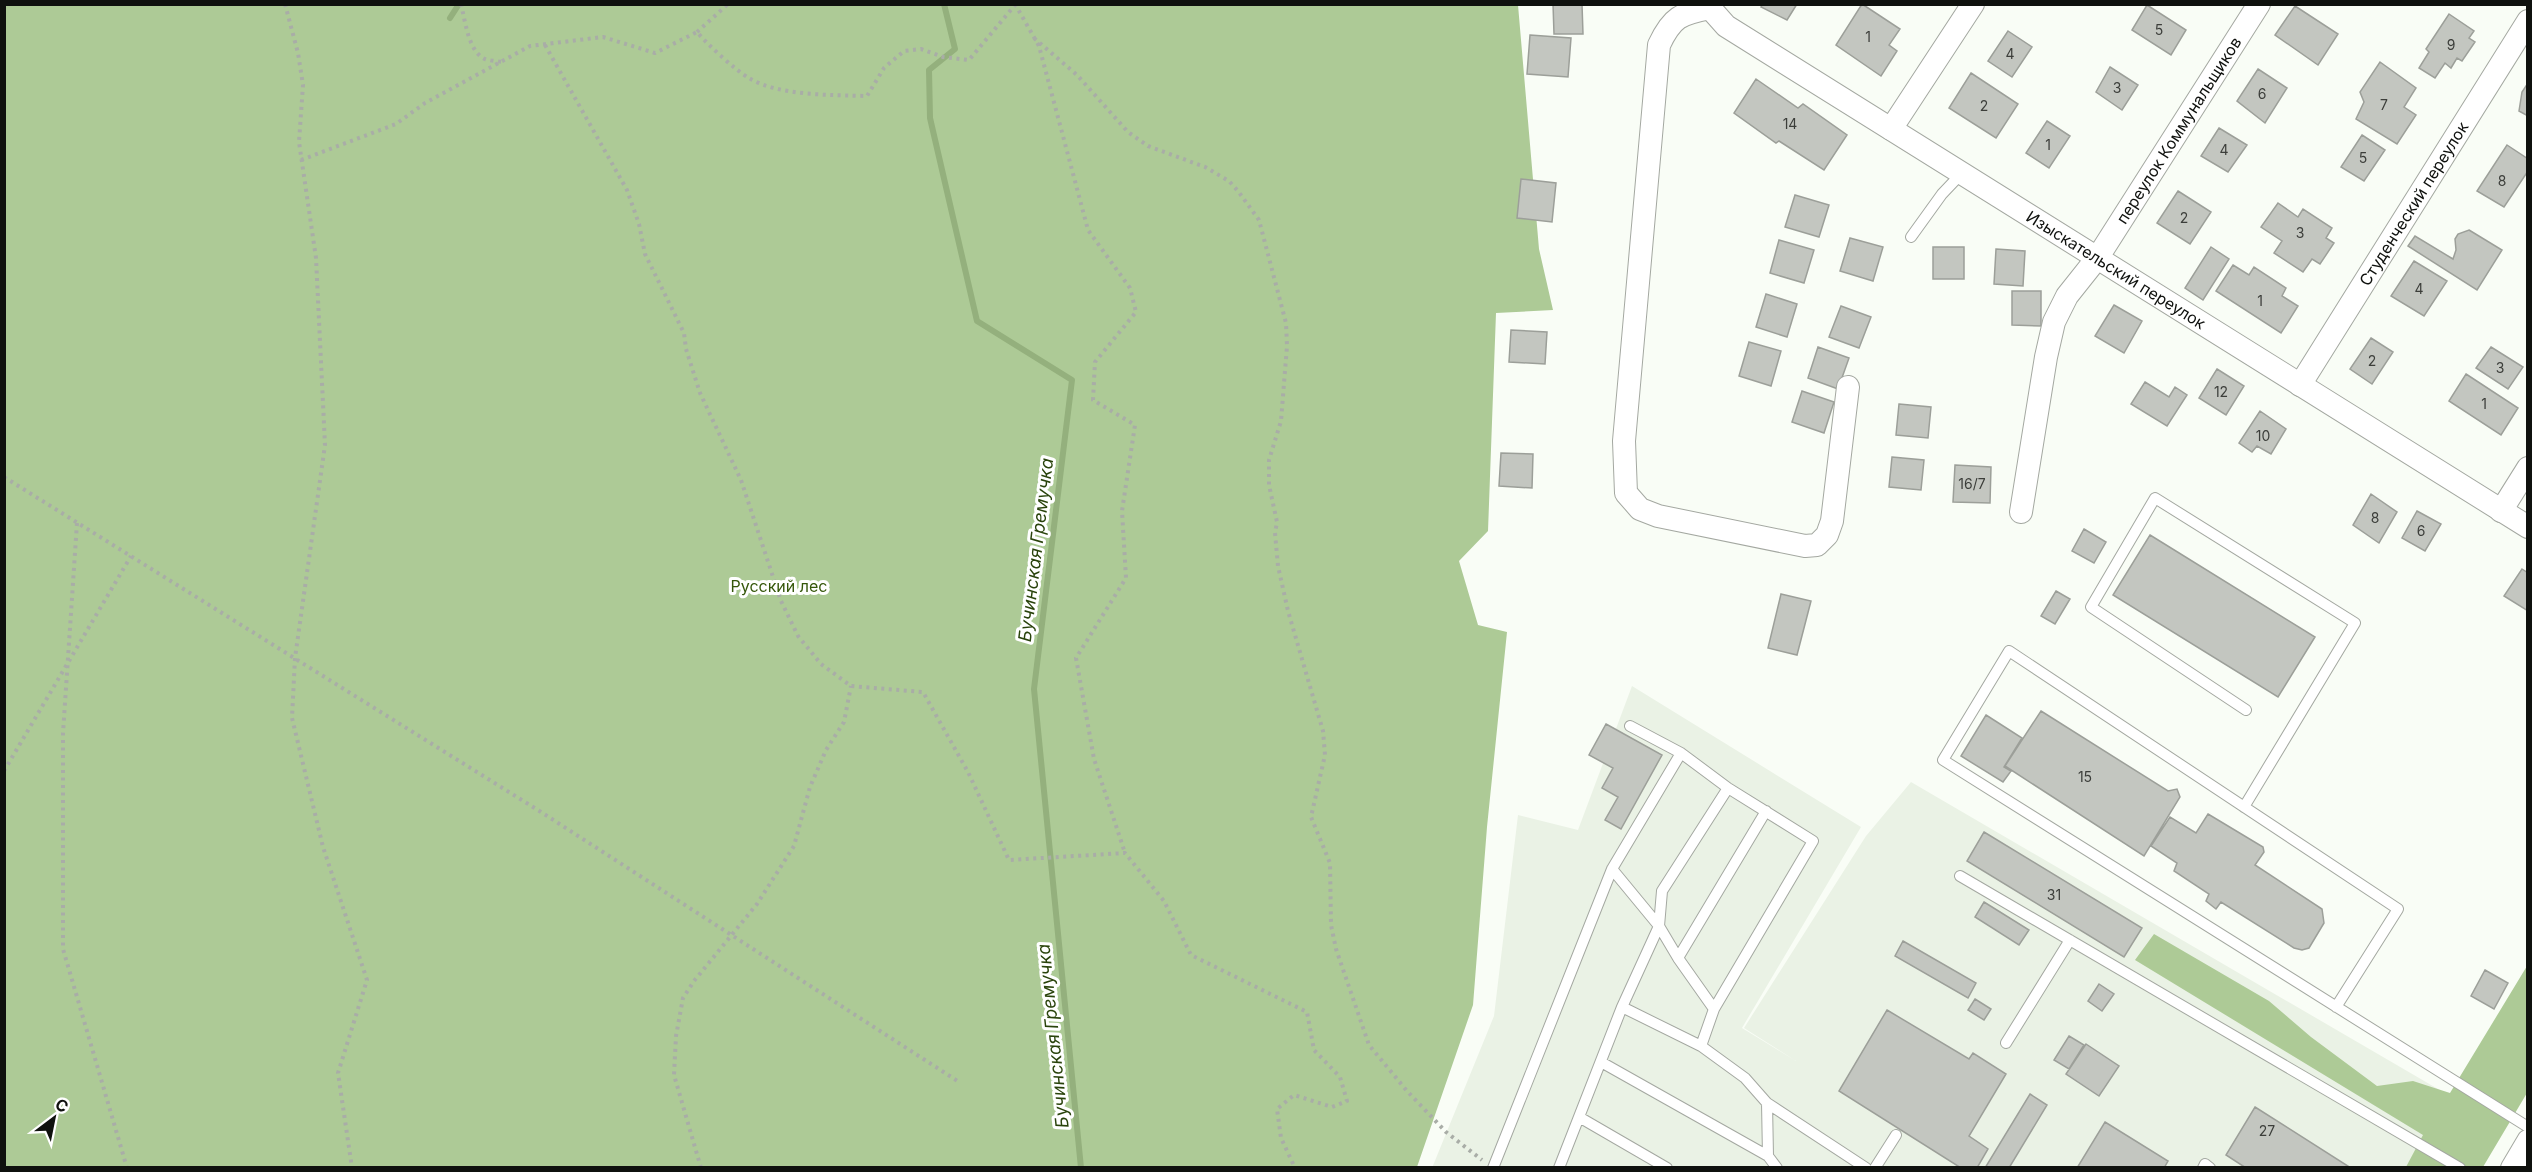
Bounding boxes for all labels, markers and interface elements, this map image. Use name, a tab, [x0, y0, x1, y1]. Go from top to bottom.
house number: 5	[2155, 21, 2163, 38]
house number: 1	[1865, 28, 1871, 45]
street label: переулок Коммунальщиков	[2112, 33, 2245, 227]
house number: 9	[2447, 36, 2455, 53]
house number: 4	[2005, 45, 2015, 62]
house number: 3	[2113, 79, 2121, 96]
house number: 6	[2258, 85, 2266, 102]
house number: 7	[2380, 96, 2388, 113]
house number: 2	[1980, 97, 1988, 114]
house number: 14	[1783, 115, 1797, 132]
street label: Студенческий переулок	[2355, 118, 2473, 289]
house number: 1	[2045, 136, 2051, 153]
house number: 4	[2219, 141, 2229, 158]
house number: 5	[2359, 149, 2367, 166]
house number: 8	[2498, 172, 2506, 189]
street label: Изыскательский переулок	[2023, 206, 2210, 333]
house number: 2	[2180, 209, 2188, 226]
house number: 3	[2296, 224, 2304, 241]
house number: 4	[2414, 280, 2424, 297]
house number: 1	[2257, 292, 2263, 309]
house number: 2	[2368, 352, 2376, 369]
house number: 3	[2496, 359, 2504, 376]
house number: 12	[2214, 383, 2228, 400]
house number: 1	[2481, 395, 2487, 412]
house number: 10	[2256, 427, 2270, 444]
water label: Бучинская Гремучка	[1014, 457, 1057, 643]
house number: 16/7	[1958, 475, 1986, 492]
house number: 8	[2371, 509, 2379, 526]
house number: 6	[2417, 522, 2425, 539]
park label: Русский лес	[731, 576, 827, 596]
house number: 15	[2078, 768, 2092, 785]
house number: 31	[2047, 886, 2061, 903]
water label: Бучинская Гремучка	[1032, 943, 1073, 1129]
north arrow	[24, 1088, 84, 1148]
text: С	[52, 1094, 72, 1117]
house number: 27	[2259, 1122, 2275, 1139]

